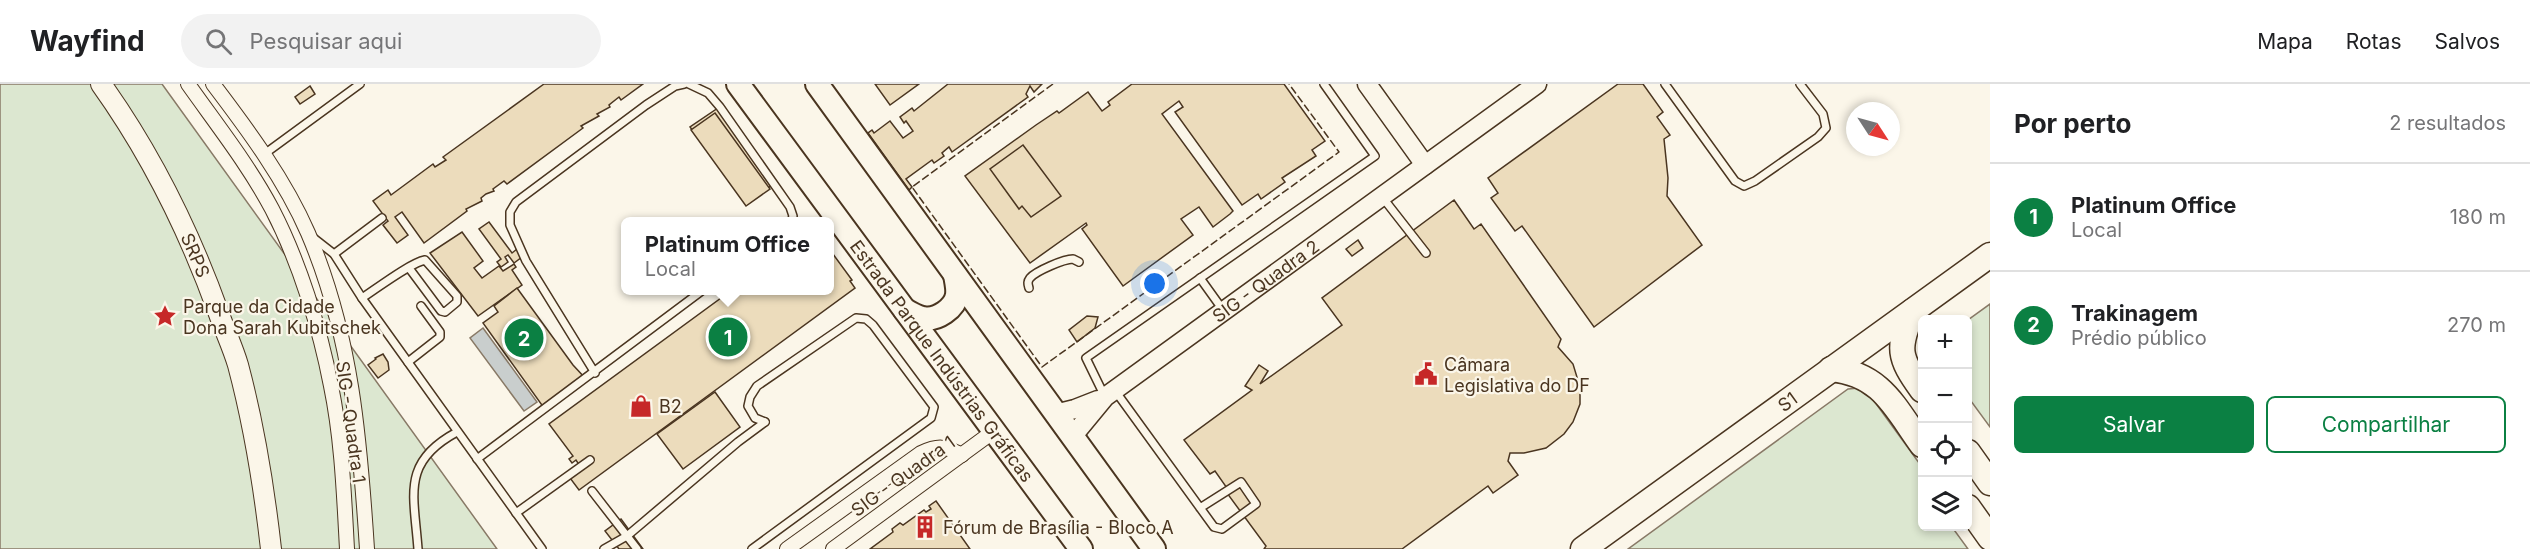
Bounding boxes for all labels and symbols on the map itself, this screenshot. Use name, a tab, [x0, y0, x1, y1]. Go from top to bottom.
north arrow	[1846, 102, 1900, 156]
street label: SRPS	[177, 230, 214, 280]
street label: SIG - Quadra 2	[1208, 235, 1323, 326]
street label: Estrada Parque Indústrias Gráficas	[846, 236, 1038, 486]
your location	[1140, 269, 1169, 298]
place label: Parque da Cidade Dona Sarah Kubitschek	[183, 296, 381, 338]
place icon: Parque da Cidade Dona Sarah Kubitschek	[152, 303, 178, 329]
pin: 1	[708, 314, 748, 360]
pin: 2	[504, 316, 544, 360]
place label: Câmara Legislativa do DF	[1444, 354, 1590, 396]
street label: SIG - Quadra 1	[332, 360, 370, 484]
public building icon: Câmara Legislativa do DF	[1413, 361, 1439, 387]
street label: S1	[1773, 387, 1801, 415]
shop icon: B2	[628, 393, 654, 419]
place label: B2	[659, 396, 682, 417]
street label: SIG - Quadra 1	[847, 431, 959, 521]
building icon: Fórum de Brasília - Bloco A	[912, 514, 938, 540]
place label: Fórum de Brasília - Bloco A	[943, 517, 1174, 538]

